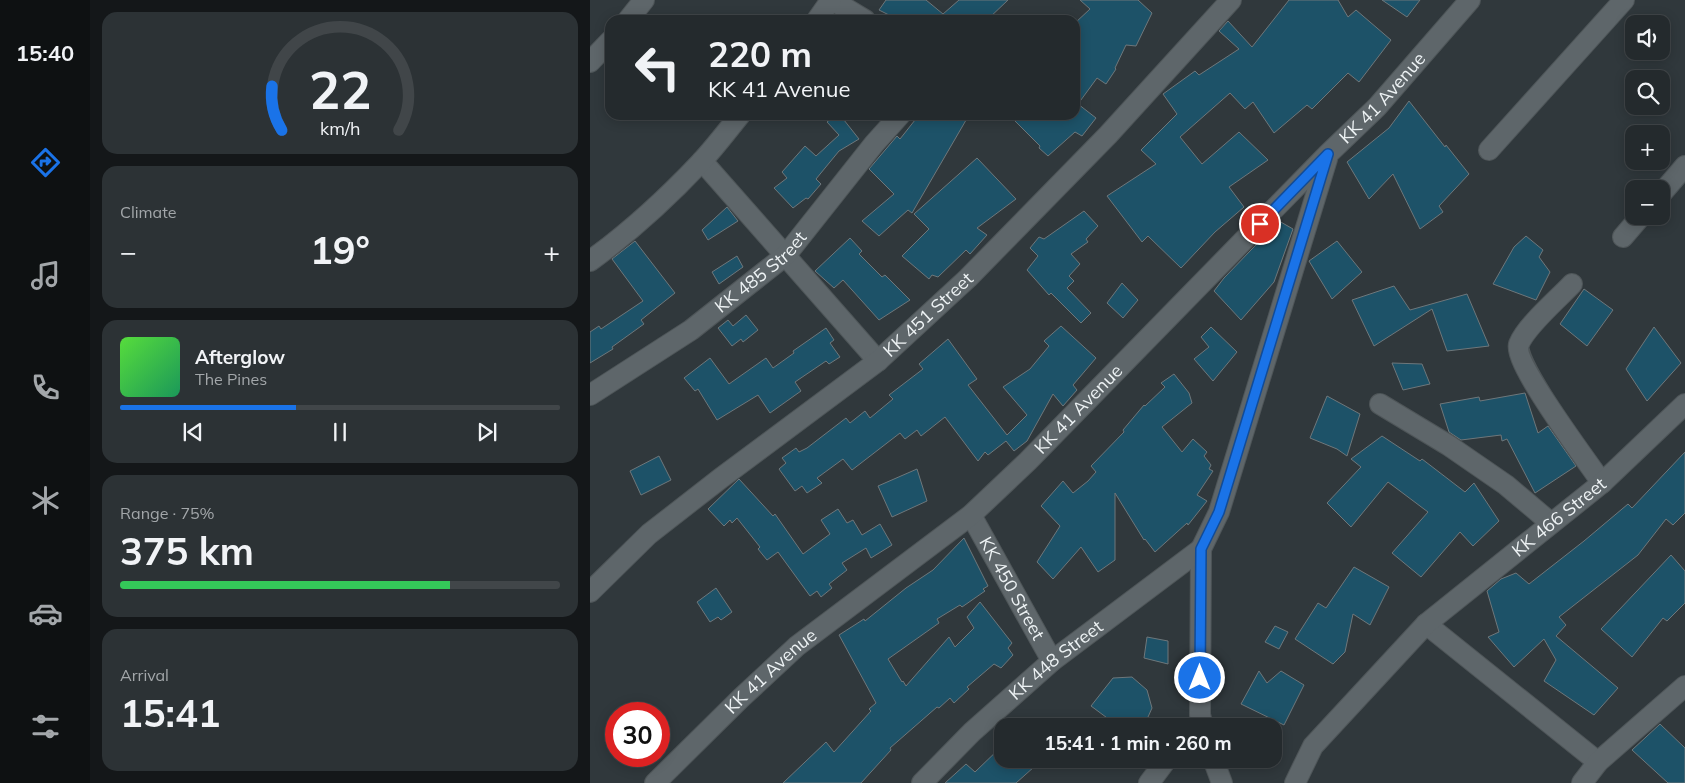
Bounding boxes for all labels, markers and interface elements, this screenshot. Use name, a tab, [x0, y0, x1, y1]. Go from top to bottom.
map controls	[1625, 15, 1670, 225]
button: sound	[1625, 15, 1670, 60]
text: 220 m	[708, 32, 812, 76]
icon: left	[625, 35, 690, 100]
text: 15:40	[16, 39, 74, 67]
street label: KK 41 Avenue	[1334, 47, 1430, 148]
text: 22	[309, 57, 371, 122]
button: search	[1625, 70, 1670, 115]
text: KK 41 Avenue	[708, 75, 850, 103]
text: km/h	[320, 117, 360, 139]
button: +	[1625, 125, 1670, 170]
icon: directions	[28, 145, 63, 180]
button: −	[1625, 180, 1670, 225]
text: Climate	[120, 202, 176, 222]
pin	[1239, 203, 1281, 245]
icon: arrive	[1246, 210, 1274, 238]
text: 19°	[310, 226, 370, 274]
street label: KK 485 Street	[710, 226, 811, 318]
text: −	[120, 234, 137, 269]
text: +	[543, 234, 560, 269]
icon: music	[28, 258, 63, 293]
street label: KK 451 Street	[878, 267, 978, 362]
text: Afterglow	[195, 345, 285, 369]
street label: KK 41 Avenue	[1029, 359, 1127, 459]
text: The Pines	[195, 369, 267, 389]
icon: phone	[28, 370, 63, 405]
icon: previous	[179, 418, 207, 446]
icon: pause	[326, 418, 354, 446]
icon: next	[473, 418, 501, 446]
street label: KK 466 Street	[1507, 472, 1611, 562]
icon: climate	[28, 483, 63, 518]
text: Range · 75%	[120, 503, 215, 523]
text: 375 km	[120, 527, 254, 575]
street label: KK 450 Street	[974, 533, 1050, 644]
icon: car	[28, 596, 63, 631]
street label: KK 448 Street	[1004, 615, 1107, 705]
street label: KK 41 Avenue	[720, 623, 821, 719]
position arrow	[1173, 651, 1225, 703]
text: Arrival	[120, 665, 169, 685]
text: 15:41	[120, 689, 221, 737]
speed limit sign: 30	[605, 702, 670, 767]
icon: filters	[28, 709, 63, 744]
text: 15:41 · 1 min · 260 m	[1044, 731, 1232, 755]

